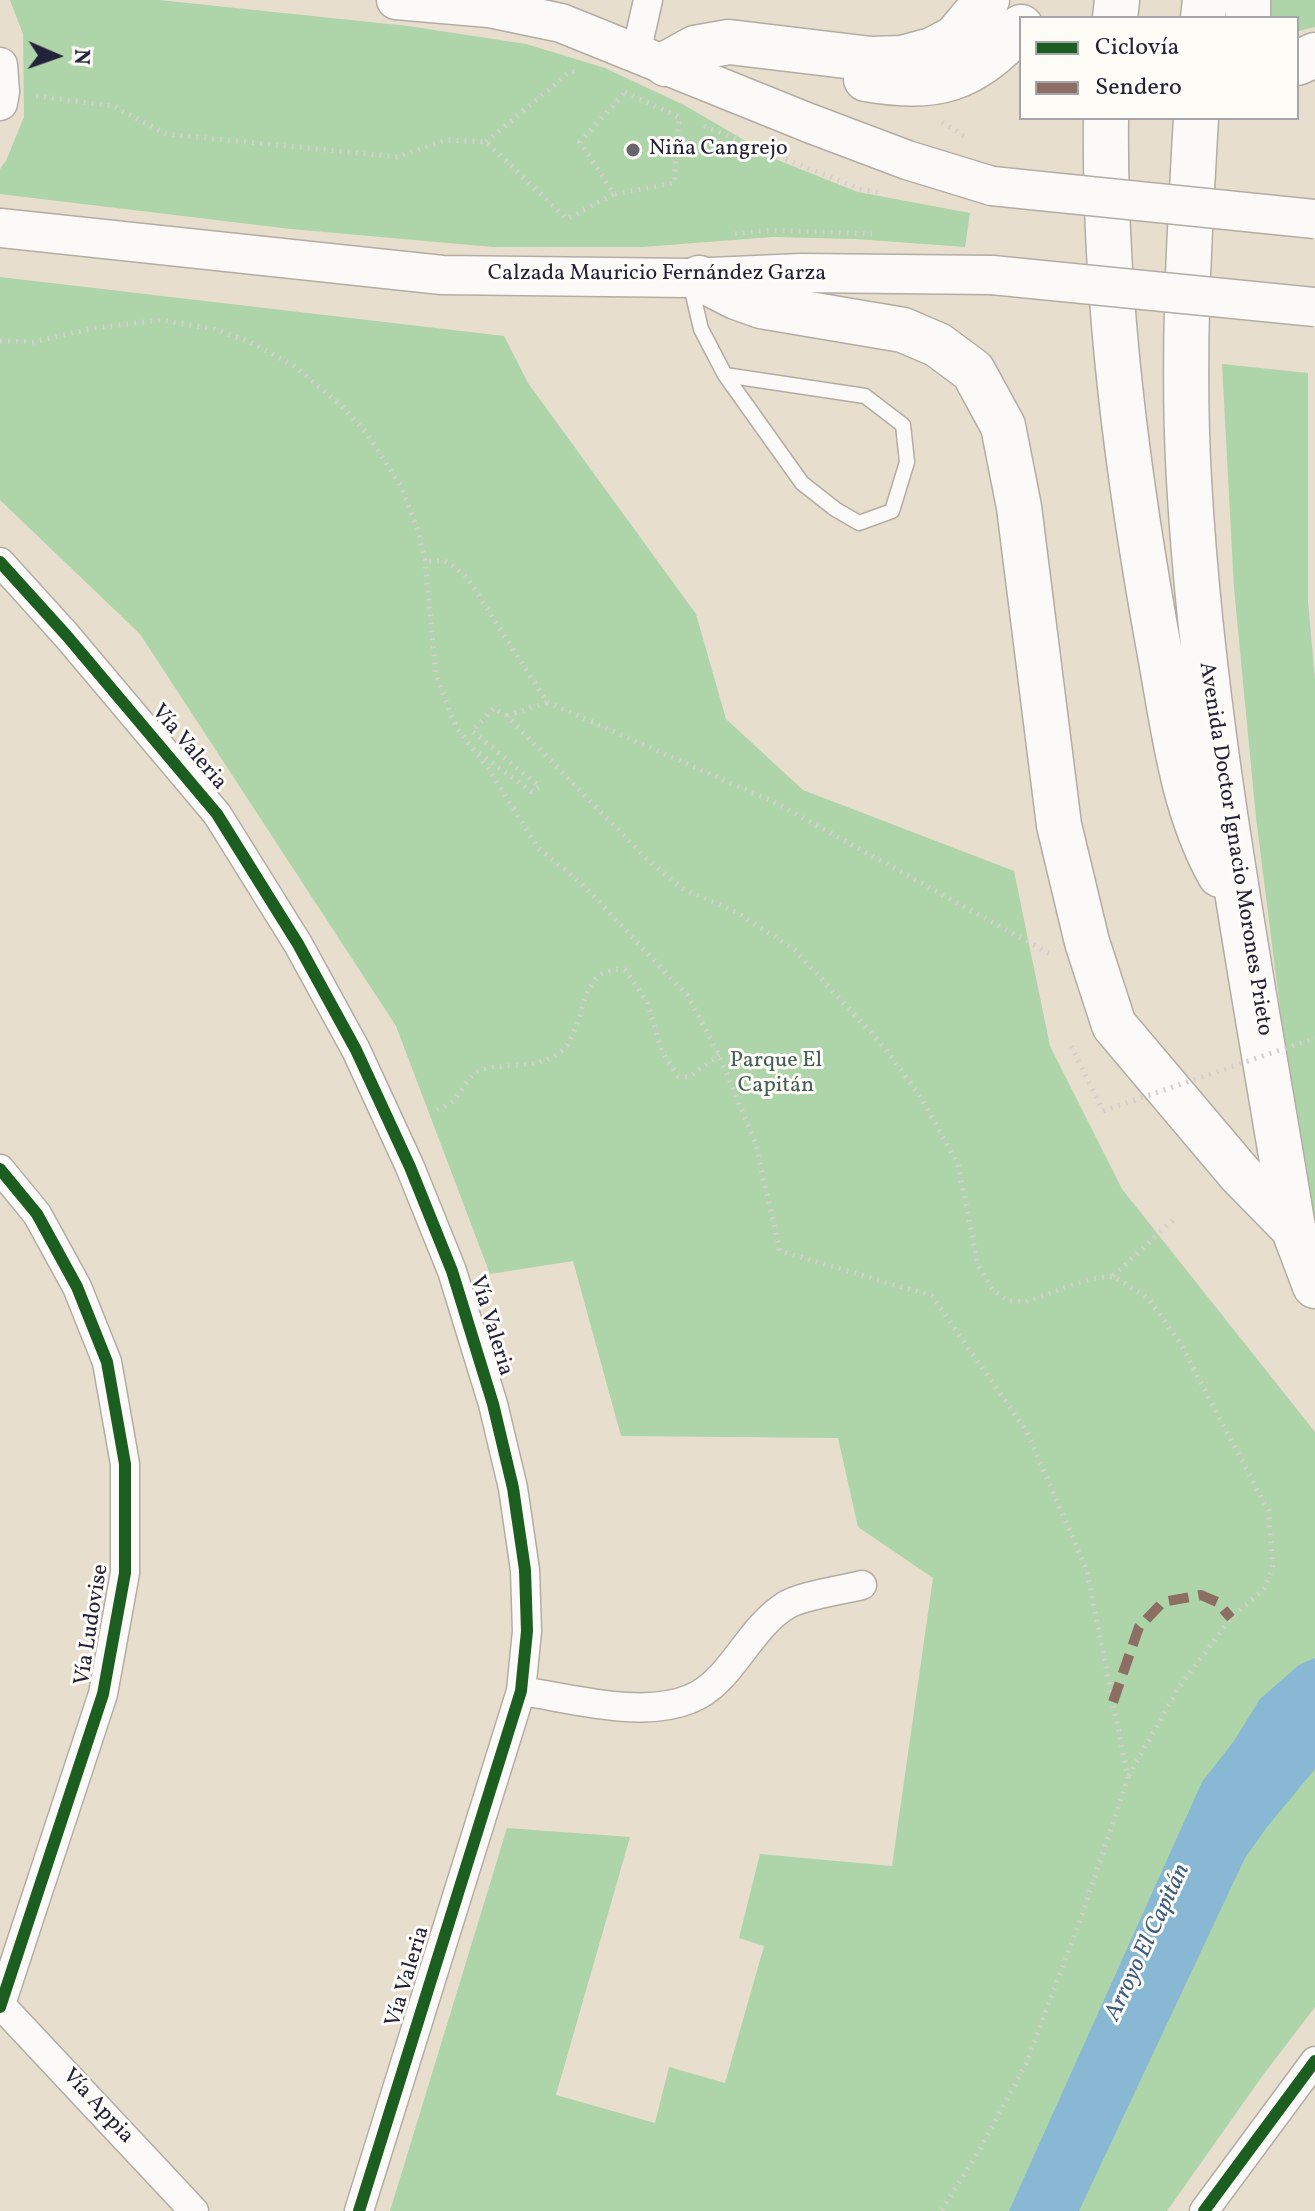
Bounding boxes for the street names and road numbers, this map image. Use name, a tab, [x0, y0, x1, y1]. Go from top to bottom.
street label: Calzada Mauricio Fernández Garza	[488, 262, 826, 288]
street label: Avenida Doctor Ignacio Morones Prieto	[1191, 660, 1277, 1038]
street label: Vía Valeria	[145, 700, 231, 796]
street label: Vía Valeria	[462, 1273, 518, 1379]
street label: Vía Ludovise	[70, 1562, 116, 1688]
street label: Vía Valeria	[381, 1924, 437, 2030]
street label: Vía Appia	[56, 2064, 138, 2150]

